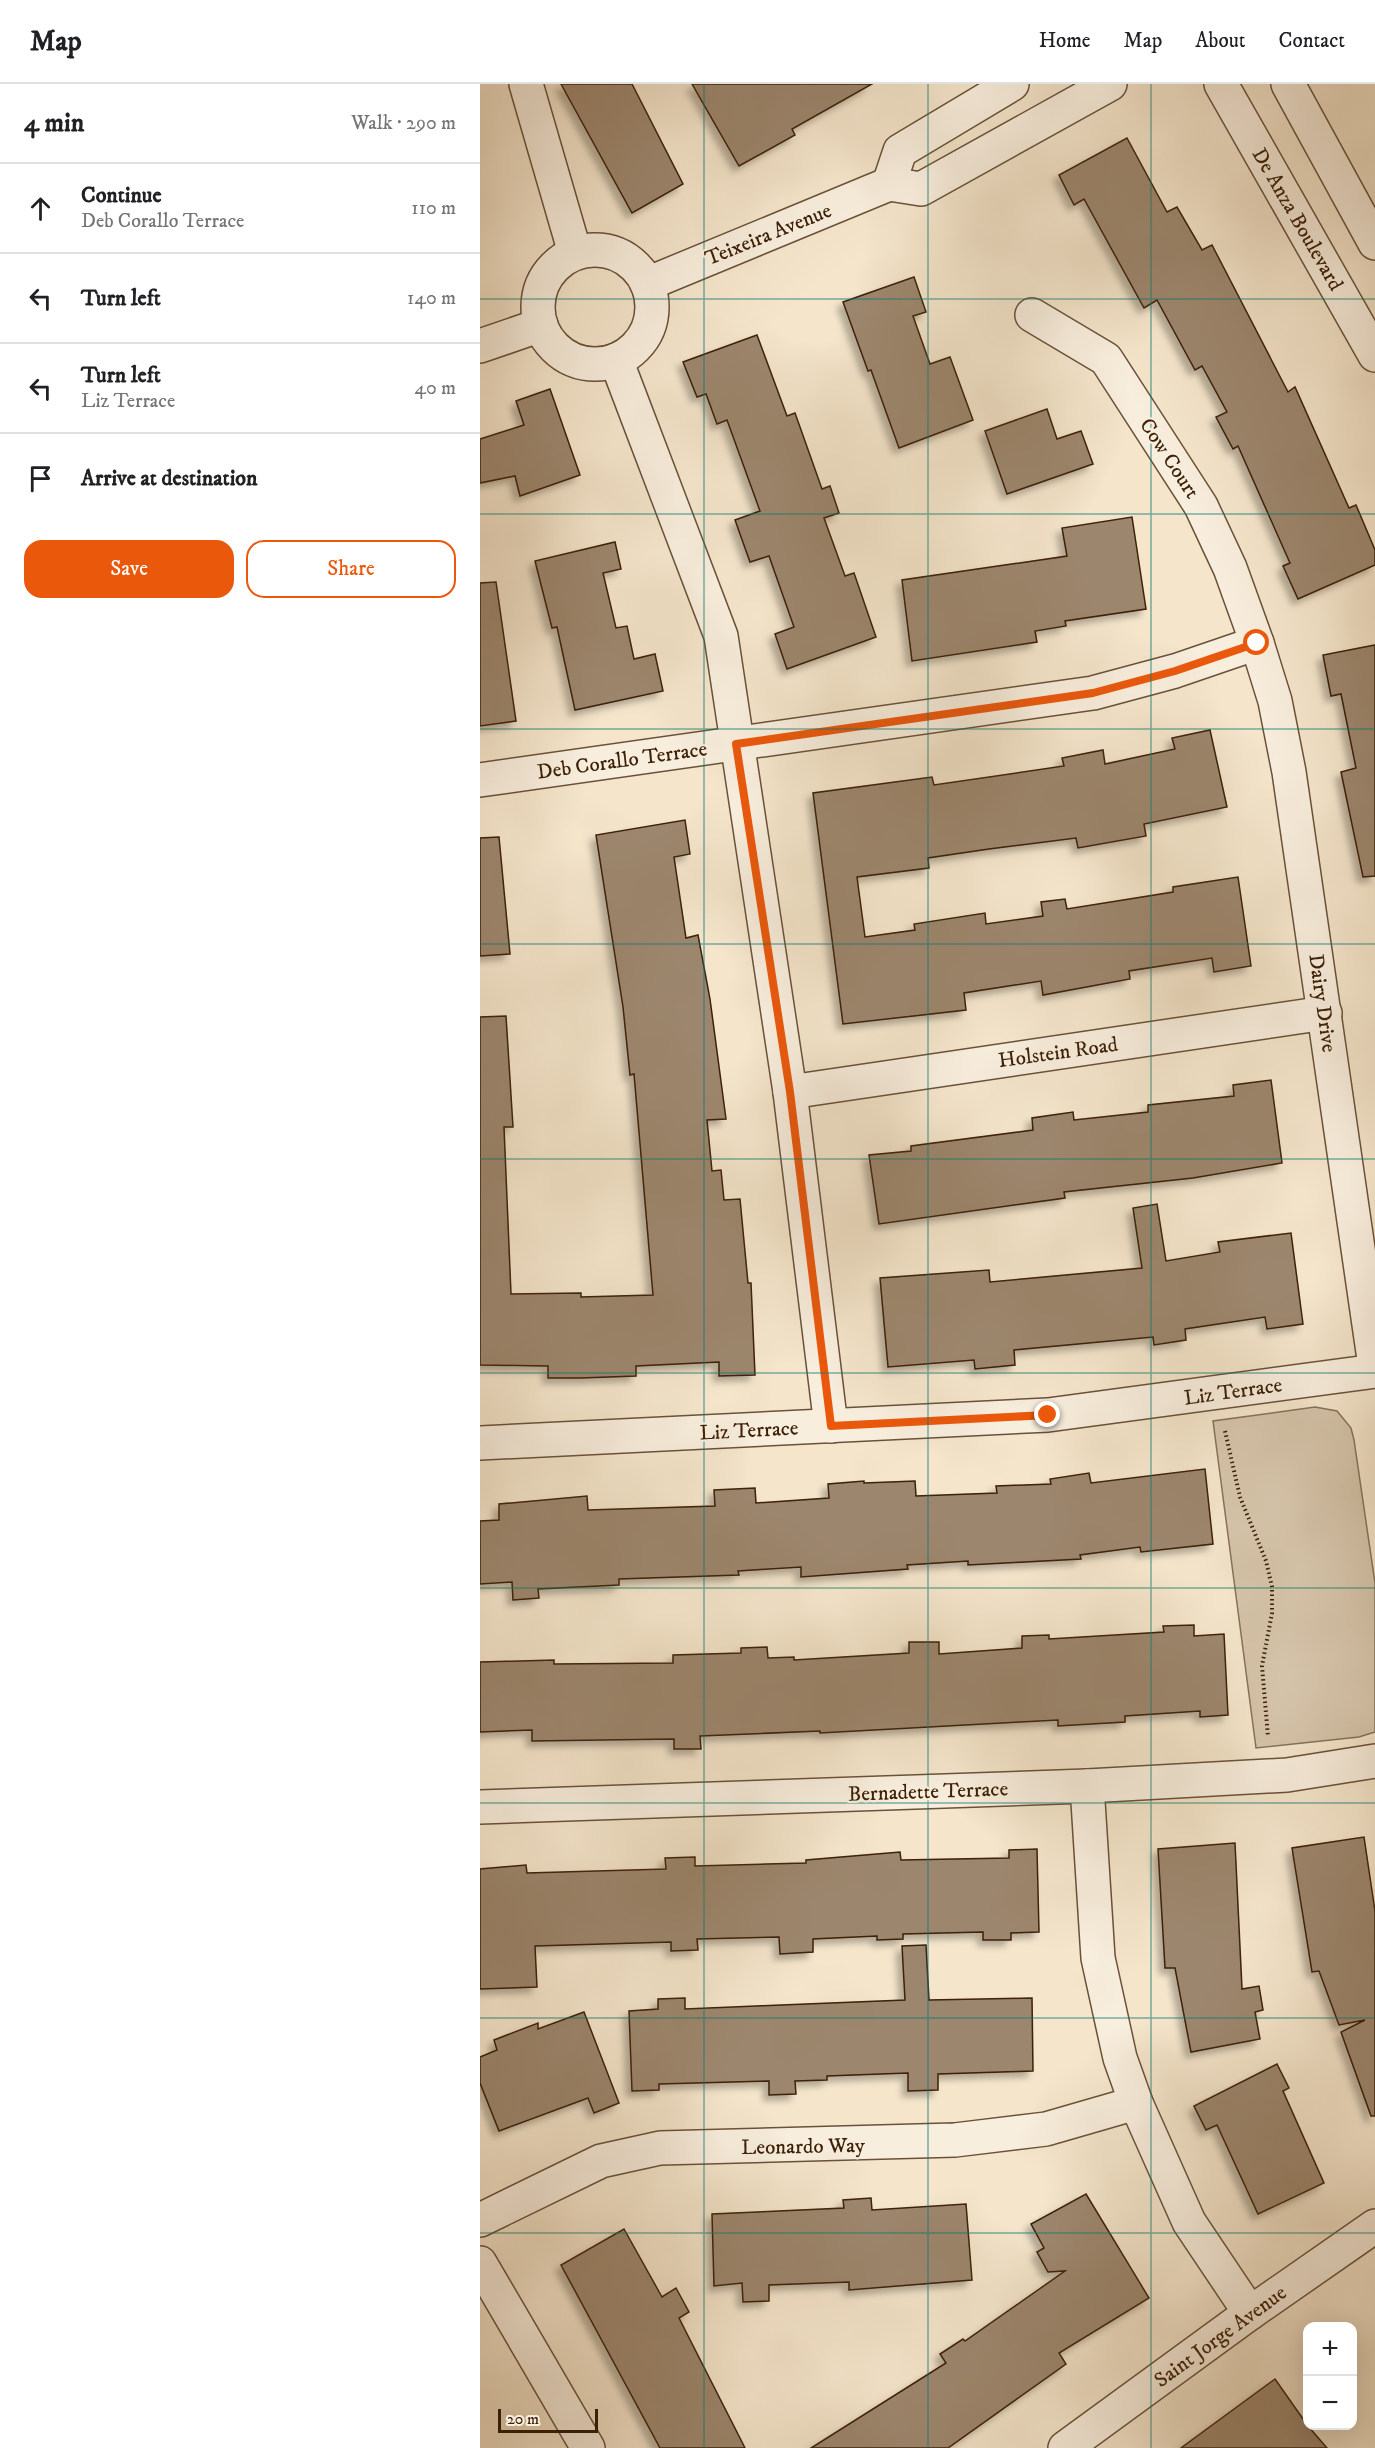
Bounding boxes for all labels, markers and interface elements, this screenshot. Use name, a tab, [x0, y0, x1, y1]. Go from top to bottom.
text: Map	[30, 24, 82, 59]
text: Home	[1039, 28, 1091, 54]
text: Map	[1124, 28, 1162, 54]
text: About	[1195, 28, 1246, 54]
text: Contact	[1279, 28, 1345, 54]
text: 4 min	[24, 107, 84, 140]
text: Walk · 290 m	[351, 111, 456, 136]
street label: De Anza Boulevard	[1246, 143, 1349, 296]
text: Continue	[81, 182, 162, 209]
icon: ahead	[24, 192, 57, 225]
text: 110 m	[411, 196, 456, 221]
street label: Teixeira Avenue	[701, 198, 836, 272]
text: Deb Corallo Terrace	[81, 209, 244, 234]
icon: left	[24, 282, 57, 315]
text: Turn left	[81, 285, 161, 312]
text: 140 m	[407, 286, 456, 311]
text: Turn left	[81, 362, 161, 389]
icon: left	[24, 372, 57, 405]
text: 40 m	[414, 376, 456, 401]
text: Liz Terrace	[81, 389, 175, 414]
street label: Cow Court	[1133, 413, 1205, 504]
icon: arrive	[24, 462, 57, 495]
text: Arrive at destination	[81, 465, 258, 492]
button: Save	[24, 540, 234, 598]
button: Share	[246, 540, 456, 598]
route start	[1243, 629, 1269, 655]
street label: Deb Corallo Terrace	[535, 736, 709, 786]
street label: Dairy Drive	[1302, 952, 1342, 1054]
street label: Holstein Road	[997, 1032, 1120, 1074]
street label: Liz Terrace	[1182, 1372, 1284, 1412]
route end	[1034, 1401, 1060, 1427]
street label: Liz Terrace	[699, 1415, 799, 1447]
street label: Bernadette Terrace	[847, 1776, 1009, 1808]
street label: Leonardo Way	[741, 2133, 866, 2161]
street label: Saint Jorge Avenue	[1149, 2280, 1292, 2394]
map controls	[1303, 2322, 1357, 2430]
button: +	[1303, 2322, 1357, 2376]
button: −	[1303, 2376, 1357, 2430]
scale bar	[498, 2406, 598, 2434]
text: 20 m	[507, 2409, 539, 2429]

